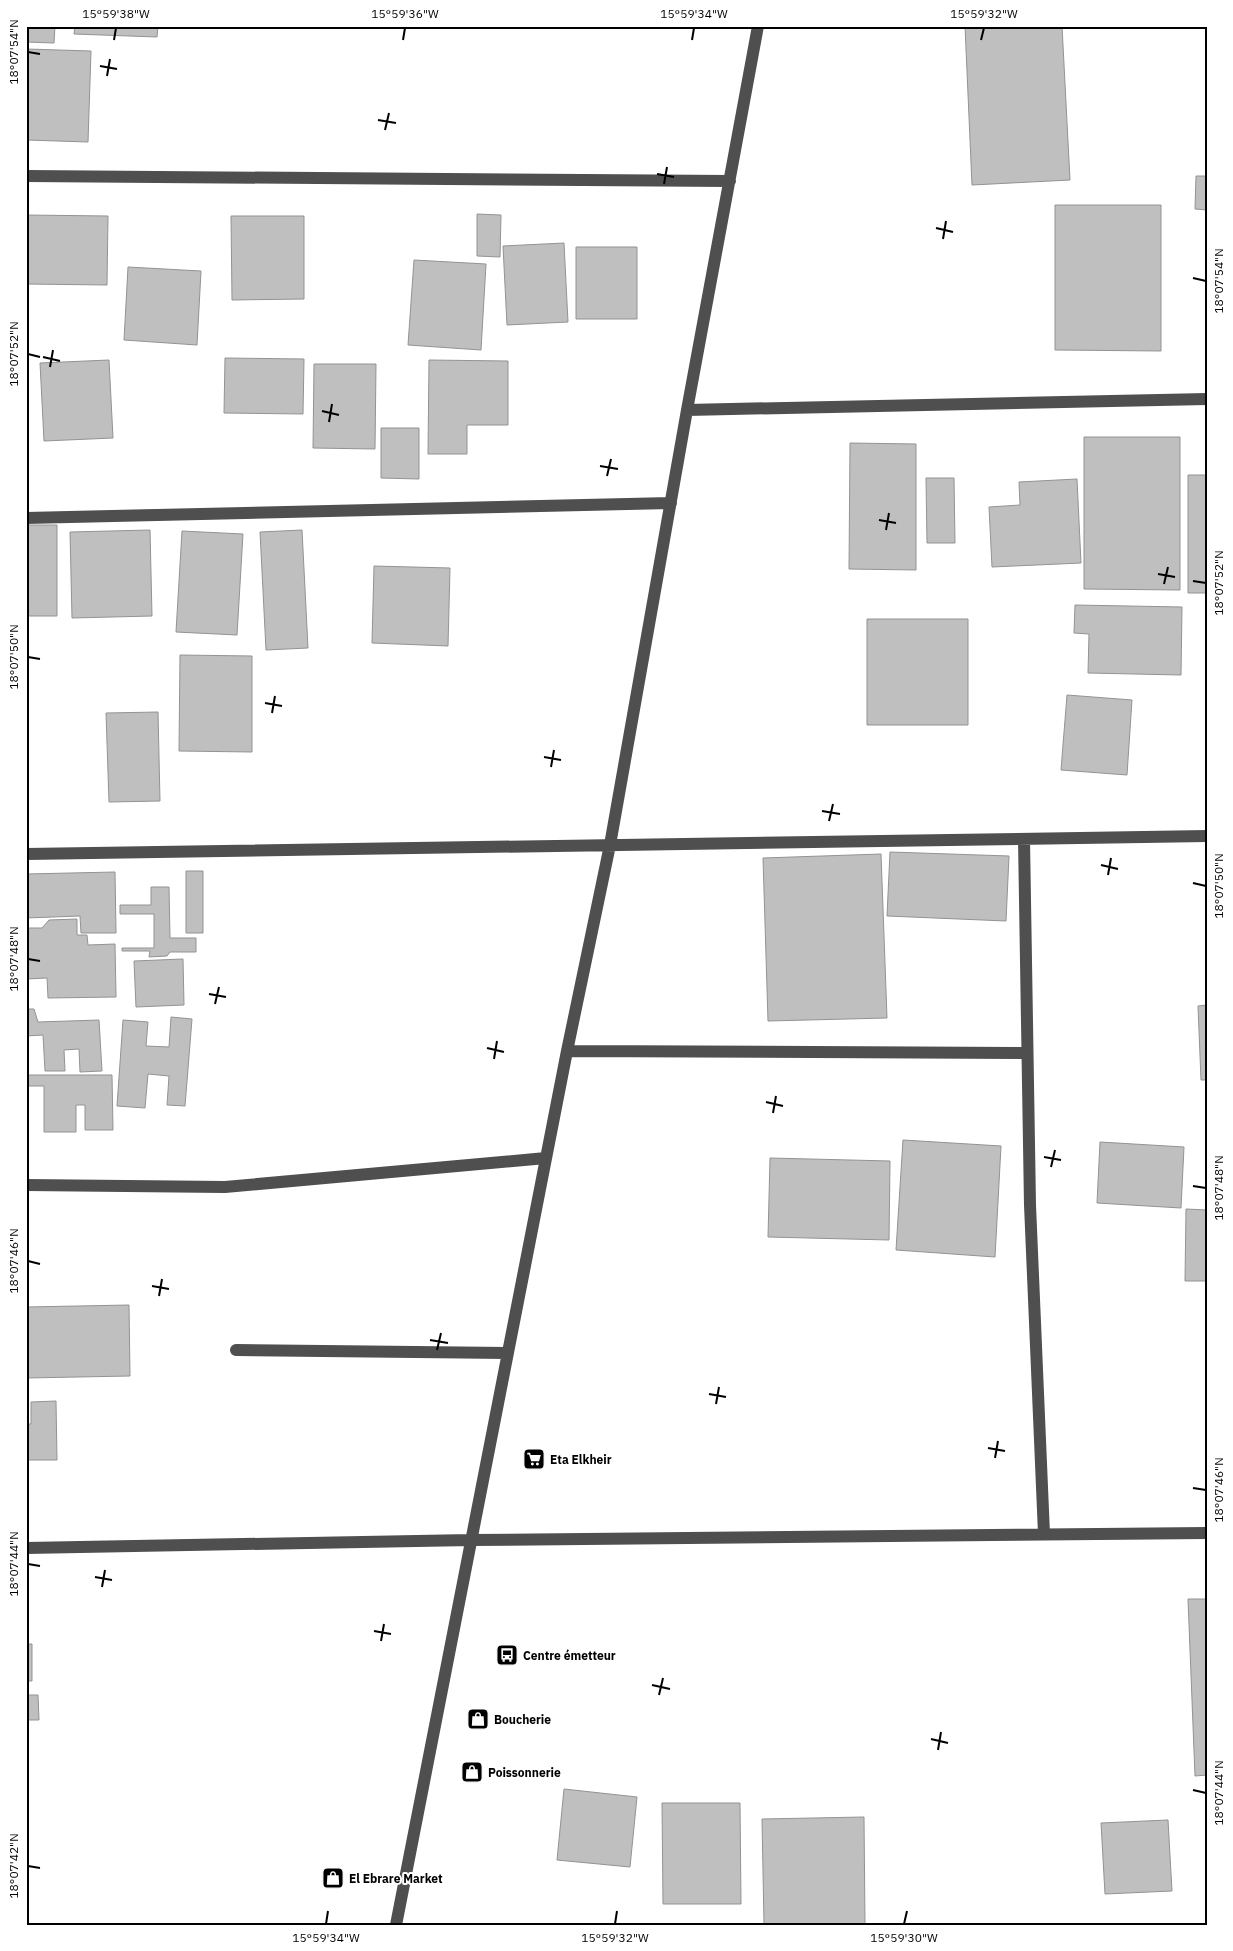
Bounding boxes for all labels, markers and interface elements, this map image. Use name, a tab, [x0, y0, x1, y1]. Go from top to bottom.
text: 15°59'38"W	[82, 6, 150, 21]
text: 15°59'36"W	[371, 6, 439, 21]
text: 15°59'34"W	[660, 6, 728, 21]
text: 15°59'32"W	[950, 6, 1018, 21]
text: 18°07'54"N	[6, 19, 21, 85]
text: 18°07'54"N	[1211, 248, 1226, 314]
text: 18°07'52"N	[6, 321, 21, 387]
text: 18°07'52"N	[1211, 550, 1226, 616]
text: 18°07'50"N	[6, 624, 21, 690]
text: 18°07'50"N	[1211, 853, 1226, 919]
text: 18°07'48"N	[6, 926, 21, 992]
text: 18°07'48"N	[1211, 1155, 1226, 1221]
text: 18°07'46"N	[6, 1228, 21, 1294]
supermarket icon: Eta Elkheir	[522, 1447, 546, 1471]
place label: Eta Elkheir	[550, 1452, 612, 1467]
text: 18°07'46"N	[1211, 1457, 1226, 1523]
text: 18°07'44"N	[6, 1531, 21, 1597]
bus stop icon: Centre émetteur	[495, 1643, 519, 1667]
place label: Centre émetteur	[523, 1648, 616, 1663]
shop icon: Boucherie	[466, 1707, 490, 1731]
place label: Boucherie	[494, 1712, 551, 1727]
shop icon: Poissonnerie	[460, 1760, 484, 1784]
text: 18°07'44"N	[1211, 1760, 1226, 1826]
place label: Poissonnerie	[488, 1765, 561, 1780]
text: 18°07'42"N	[6, 1833, 21, 1899]
shop icon: El Ebrare Market	[321, 1866, 345, 1890]
place label: El Ebrare Market	[349, 1871, 443, 1886]
text: 15°59'34"W	[292, 1930, 360, 1945]
text: 15°59'32"W	[581, 1930, 649, 1945]
text: 15°59'30"W	[870, 1930, 938, 1945]

